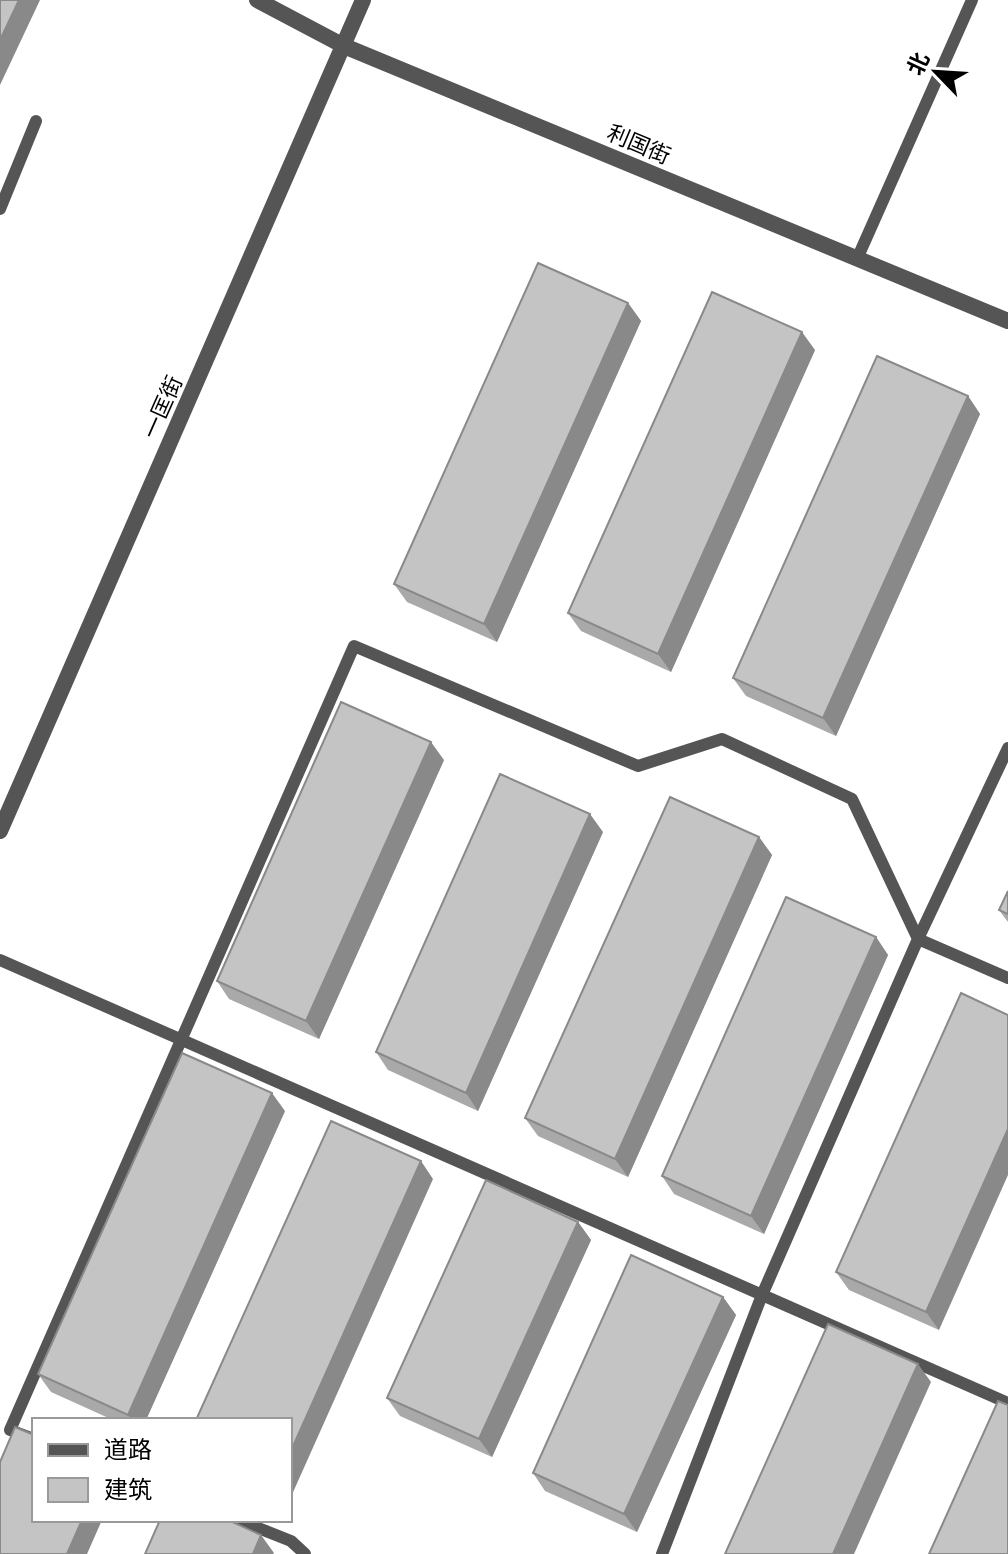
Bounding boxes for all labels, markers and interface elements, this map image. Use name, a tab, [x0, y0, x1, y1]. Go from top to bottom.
north arrow	[896, 32, 976, 112]
text: 北	[900, 47, 936, 80]
street label: 利国街	[603, 117, 675, 171]
street label: 一匡街	[135, 371, 189, 443]
legend	[32, 1418, 292, 1522]
text: 道路	[104, 1432, 152, 1465]
text: 建筑	[104, 1472, 152, 1505]

